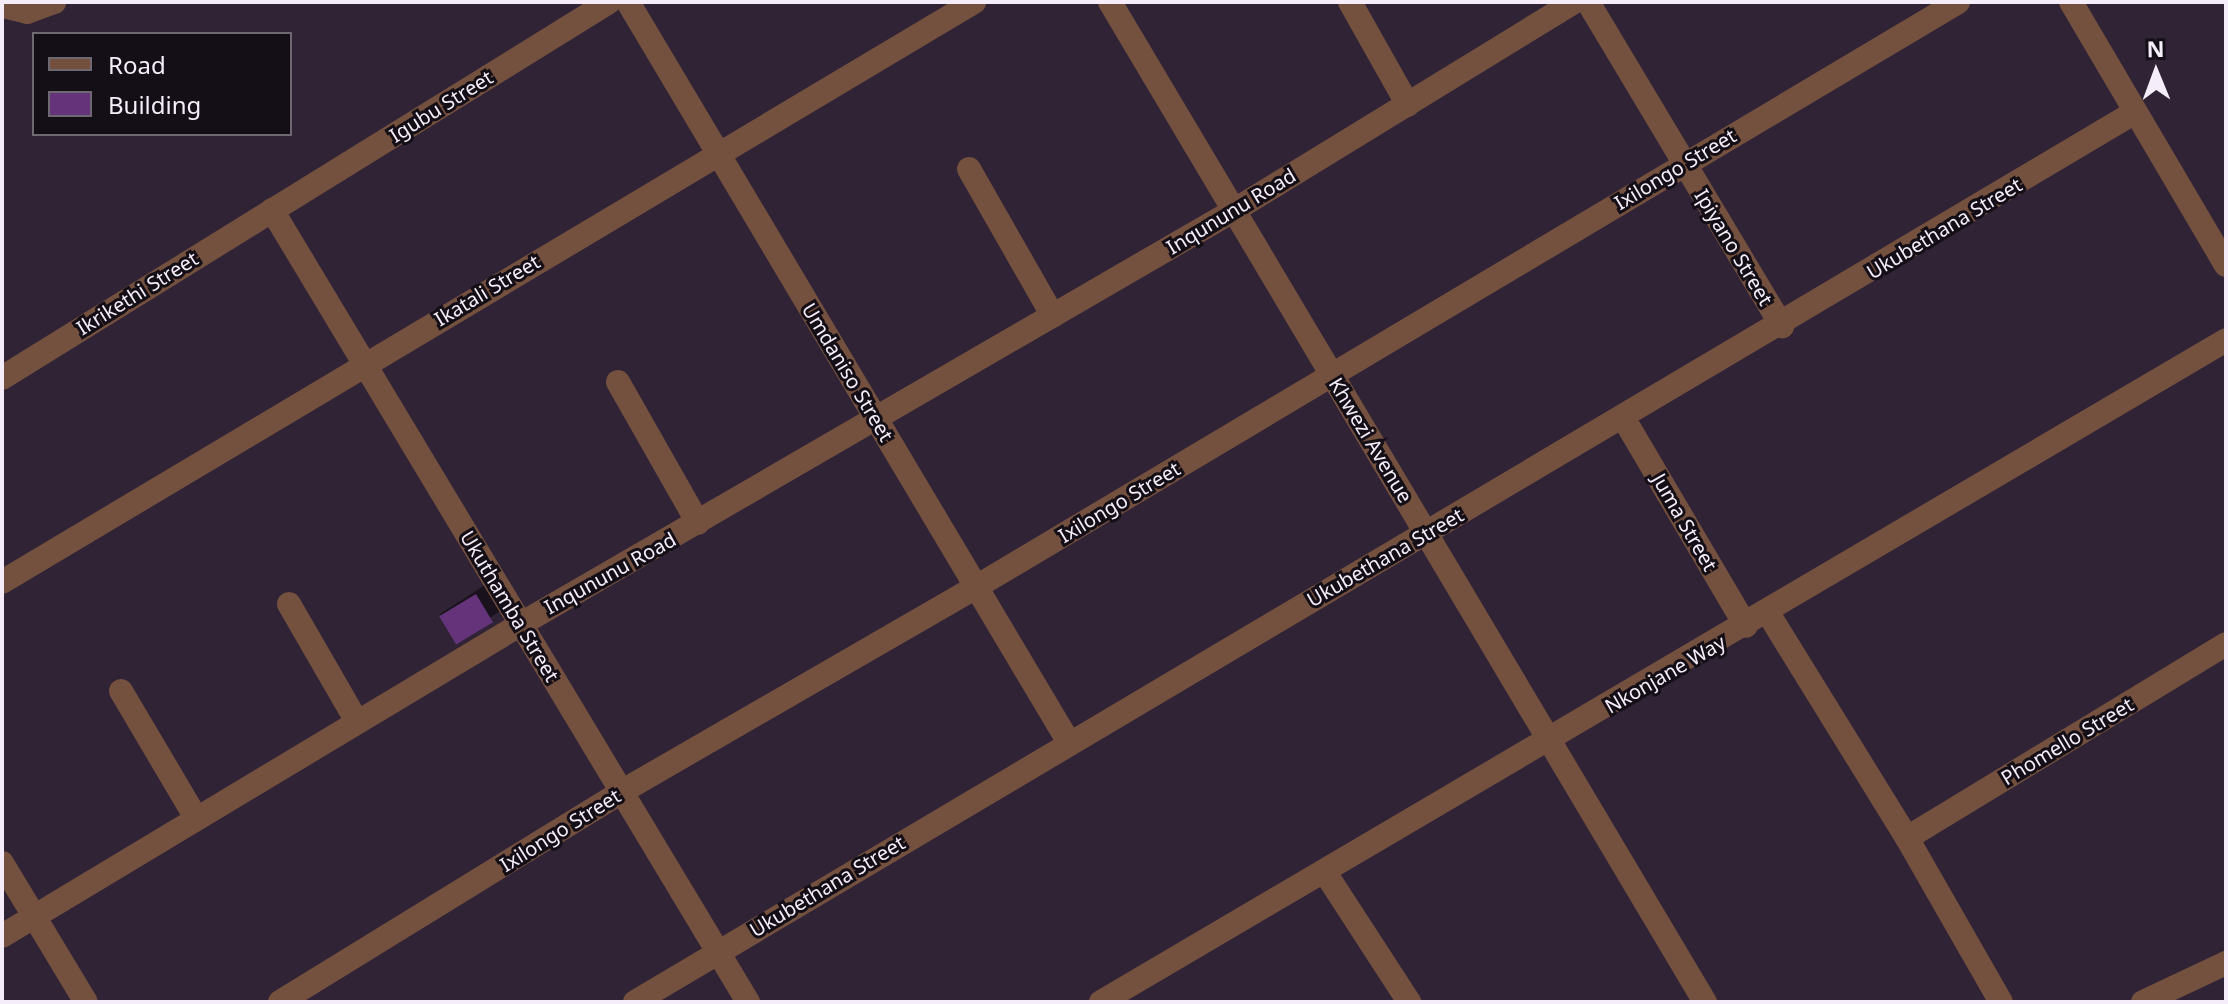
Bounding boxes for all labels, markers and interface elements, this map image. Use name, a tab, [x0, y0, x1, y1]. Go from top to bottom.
legend	[32, 32, 292, 136]
north arrow	[2116, 32, 2196, 112]
text: N	[2146, 33, 2165, 63]
text: Road	[108, 48, 166, 81]
street label: Igubu Street	[385, 65, 497, 147]
text: Building	[108, 88, 201, 121]
street label: Ixilongo Street	[1610, 123, 1740, 215]
street label: Inqununu Road	[1162, 163, 1300, 259]
street label: Ukubethana Street	[1862, 172, 2026, 284]
street label: Ipiyano Street	[1690, 185, 1778, 309]
street label: Ikrikethi Street	[72, 246, 202, 340]
street label: Ikatali Street	[430, 249, 544, 331]
street label: Umdaniso Street	[797, 298, 899, 446]
street label: Khwezi Avenue	[1324, 373, 1418, 507]
street label: Ixilongo Street	[1054, 456, 1184, 548]
street label: Juma Street	[1647, 469, 1723, 575]
street label: Ukubethana Street	[1303, 502, 1467, 612]
street label: Ukuthamba Street	[455, 526, 565, 686]
street label: Inqununu Road	[540, 527, 680, 619]
street label: Nkonjane Way	[1600, 630, 1730, 718]
street label: Phomello Street	[1997, 692, 2137, 790]
street label: Ixilongo Street	[495, 783, 625, 877]
street label: Ukubethana Street	[745, 830, 909, 942]

